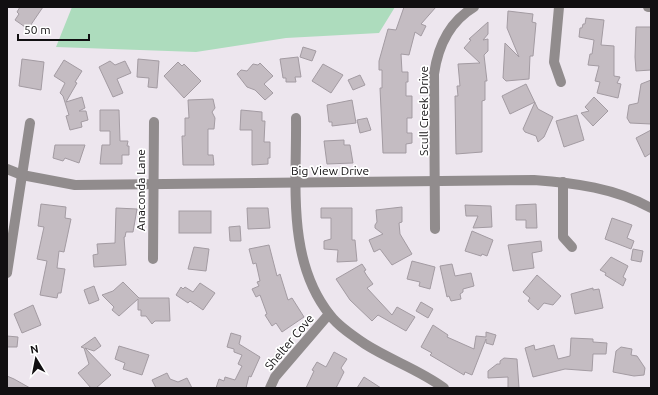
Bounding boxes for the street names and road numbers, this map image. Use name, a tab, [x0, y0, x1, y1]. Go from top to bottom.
street label: Scull Creek Drive	[417, 66, 430, 156]
street label: Anaconda Lane	[134, 149, 147, 231]
street label: Big View Drive	[291, 164, 369, 177]
street label: Shelter Cove	[262, 312, 316, 372]

